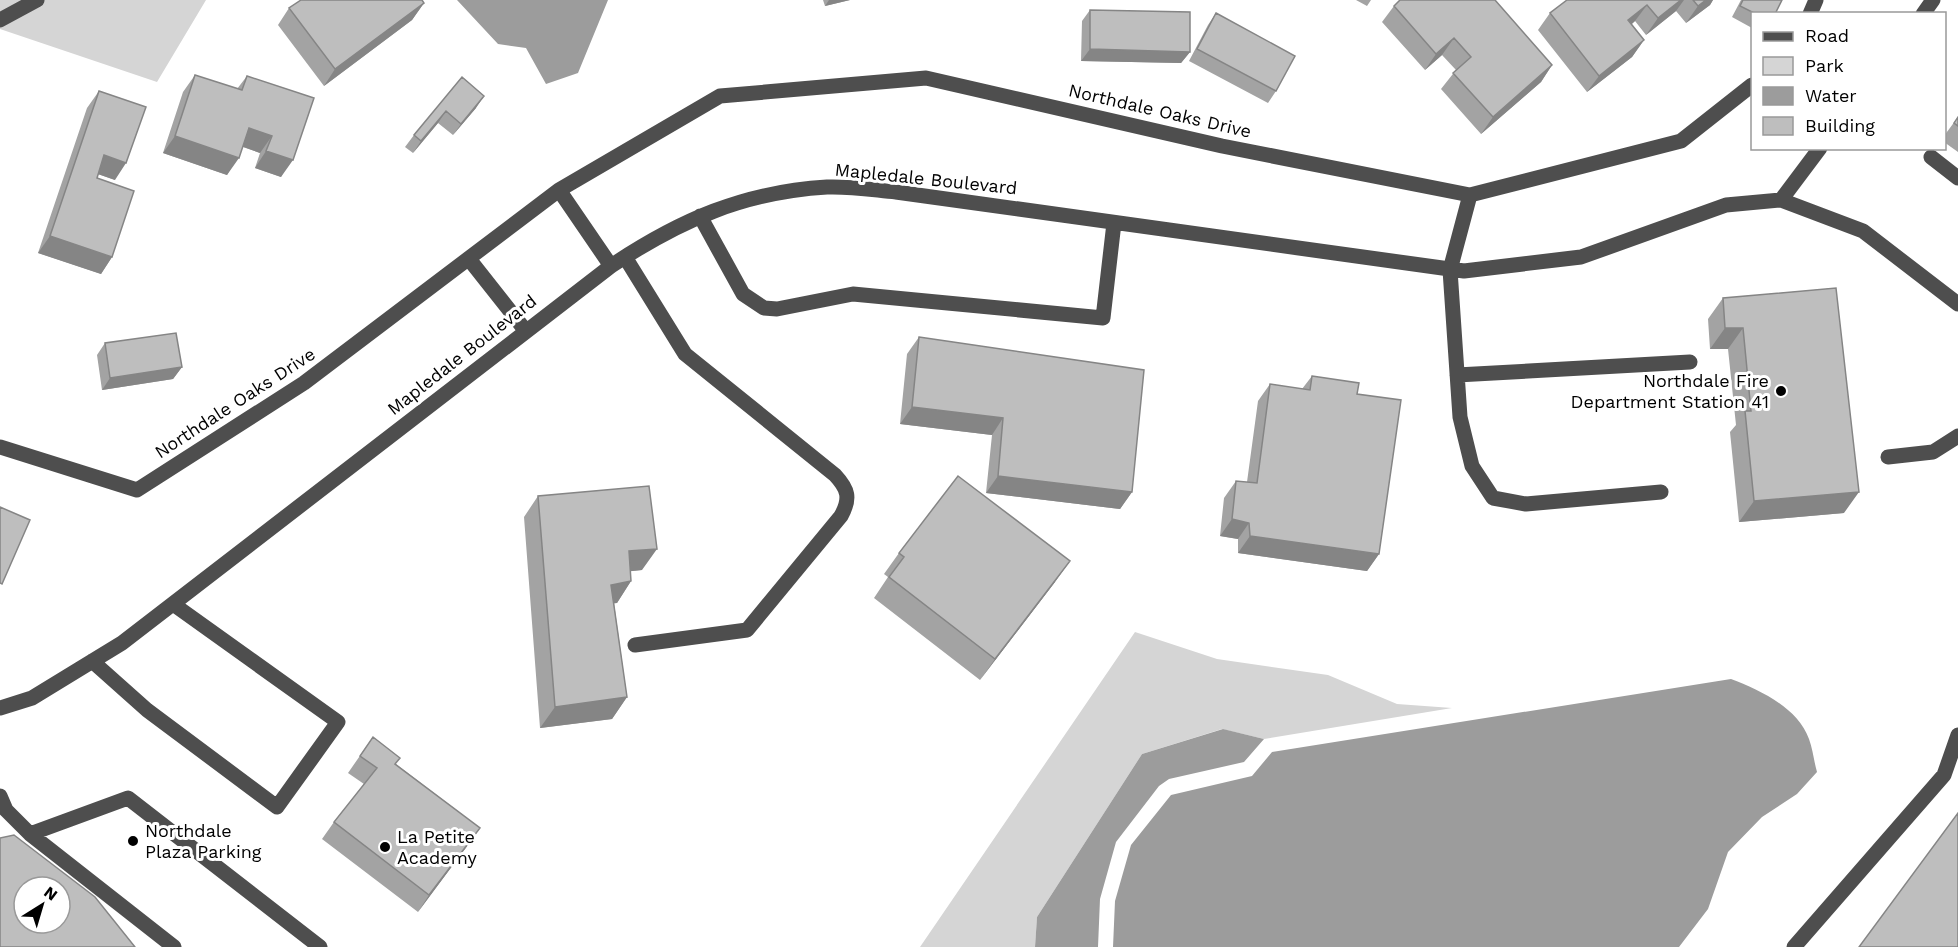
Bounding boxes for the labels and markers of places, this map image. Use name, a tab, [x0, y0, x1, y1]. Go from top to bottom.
place label: Northdale Fire Department Station 41	[1571, 370, 1769, 412]
marker: Northdale Fire Department Station 41	[1774, 384, 1788, 398]
place label: Northdale Plaza Parking	[145, 820, 262, 862]
place label: La Petite Academy	[397, 826, 478, 868]
marker: Northdale Plaza Parking	[126, 834, 140, 848]
marker: La Petite Academy	[378, 840, 392, 854]

